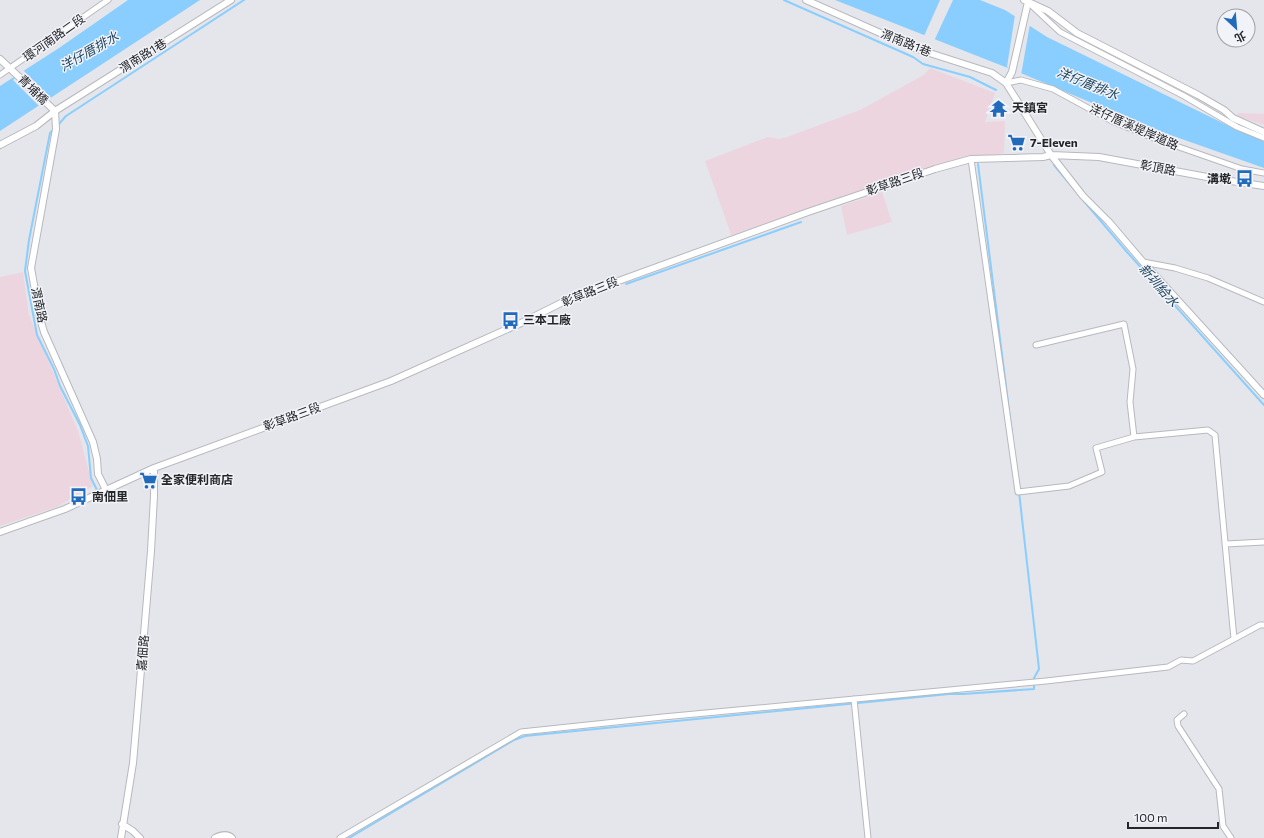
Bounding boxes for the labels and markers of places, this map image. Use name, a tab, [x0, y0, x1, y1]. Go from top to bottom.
temple icon: 天鎮宮	[989, 98, 1009, 118]
place label: 天鎮宮	[1012, 100, 1048, 114]
supermarket icon: 7-Eleven	[1007, 133, 1027, 153]
place label: 7-Eleven	[1030, 135, 1078, 149]
bus stop icon: 溝墘	[1234, 169, 1254, 189]
place label: 溝墘	[1207, 171, 1231, 185]
bus stop icon: 三本工廠	[500, 310, 520, 330]
place label: 三本工廠	[523, 312, 571, 326]
supermarket icon: 全家便利商店	[138, 470, 158, 490]
place label: 全家便利商店	[161, 472, 233, 486]
bus stop icon: 南佃里	[69, 487, 89, 507]
place label: 南佃里	[92, 489, 128, 503]

